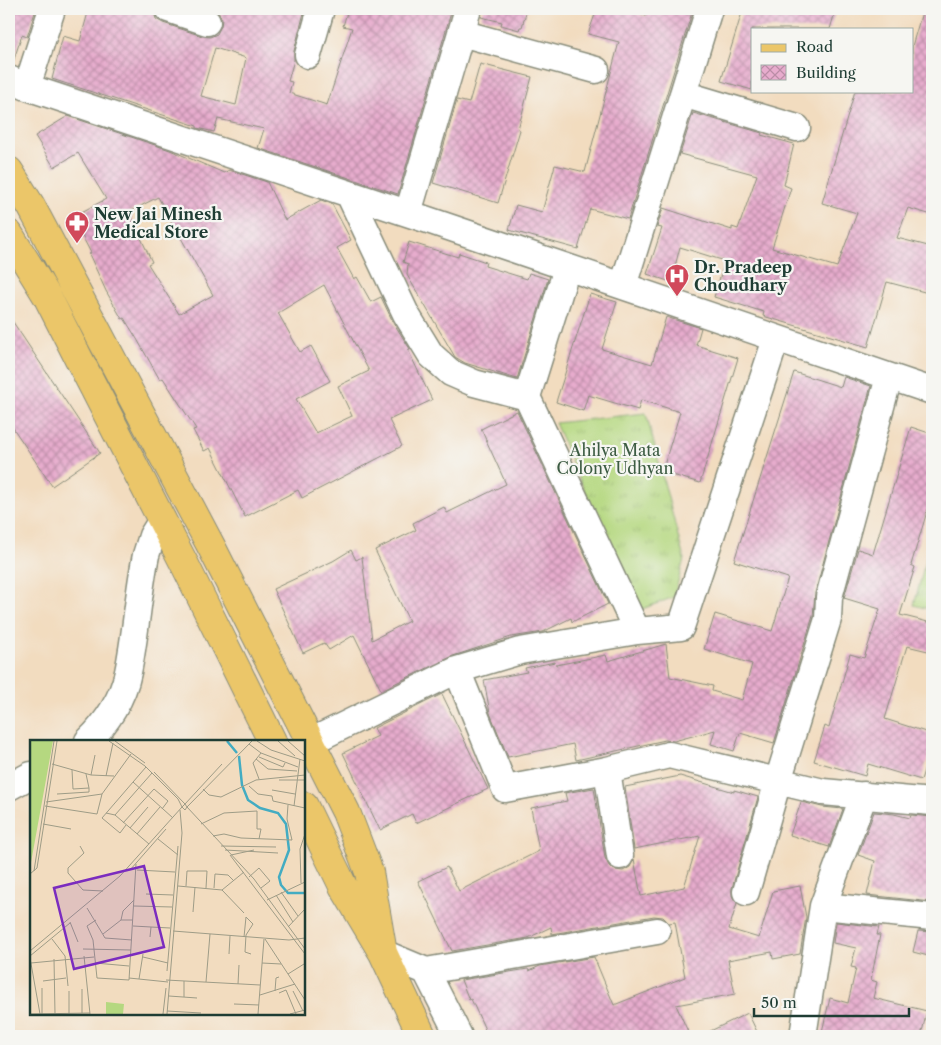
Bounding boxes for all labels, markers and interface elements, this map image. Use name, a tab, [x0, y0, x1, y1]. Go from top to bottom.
legend	[751, 28, 914, 92]
text: Road	[796, 37, 833, 56]
text: Building	[796, 63, 856, 82]
place label: New Jai Minesh Medical Store	[94, 204, 222, 242]
pharmacy icon: New Jai Minesh Medical Store	[64, 210, 90, 244]
place label: Dr. Pradeep Choudhary	[694, 257, 793, 295]
hospital icon: Dr. Pradeep Choudhary	[664, 263, 690, 297]
park label: Ahilya Mata Colony Udhyan	[556, 440, 674, 478]
inset map	[30, 740, 305, 1015]
scale bar	[754, 985, 908, 1017]
text: 50 m	[761, 993, 797, 1012]

